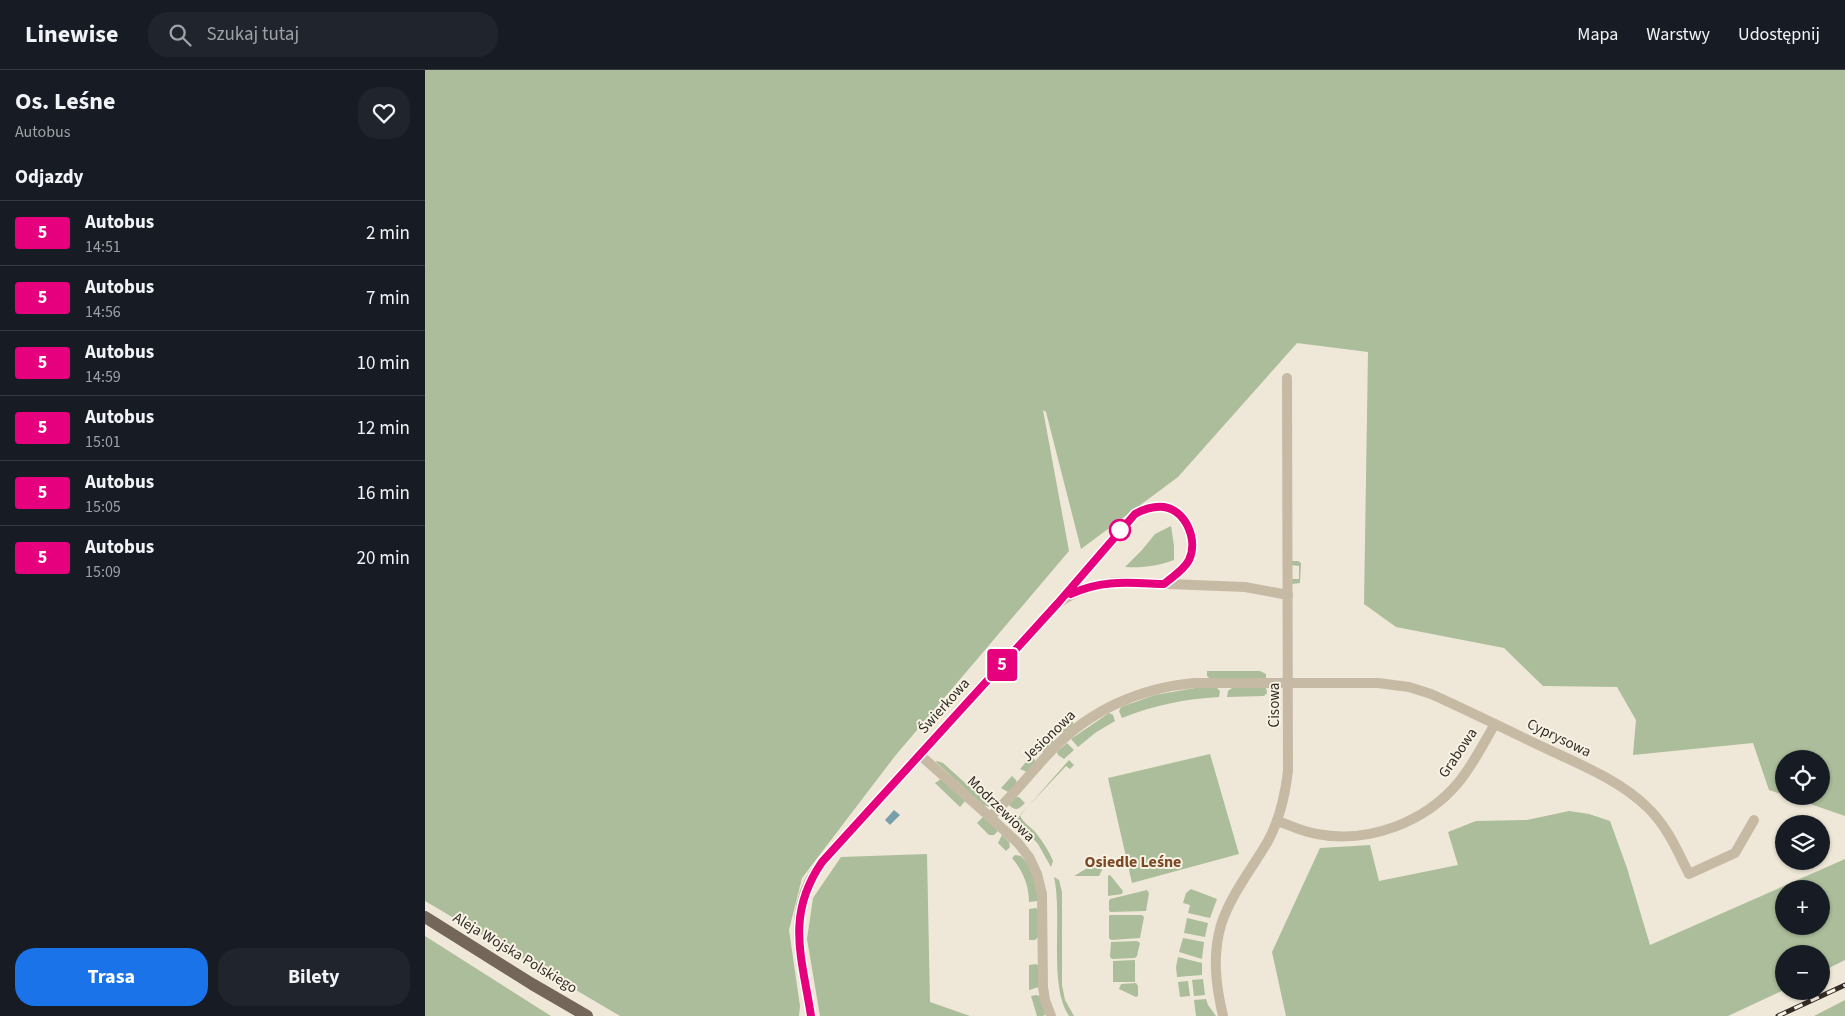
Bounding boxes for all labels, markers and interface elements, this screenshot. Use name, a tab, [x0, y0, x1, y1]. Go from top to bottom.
search box	[148, 12, 498, 57]
text: Linewise	[25, 17, 118, 52]
icon: search	[166, 21, 194, 49]
text: Szukaj tutaj	[206, 21, 299, 48]
text: Mapa	[1577, 22, 1618, 47]
text: Warstwy	[1646, 22, 1710, 47]
text: Udostępnij	[1738, 22, 1820, 47]
text: Os. Leśne	[15, 84, 115, 119]
button: heart	[358, 87, 410, 139]
text: Autobus	[15, 121, 70, 143]
text: Odjazdy	[15, 164, 84, 191]
text: Autobus	[85, 209, 154, 236]
text: 5	[38, 220, 47, 245]
text: 2 min	[366, 220, 410, 247]
text: 14:51	[85, 236, 121, 258]
text: Autobus	[85, 274, 154, 301]
text: 5	[38, 285, 47, 310]
text: 7 min	[366, 285, 410, 312]
text: 14:56	[85, 301, 121, 323]
text: Autobus	[85, 339, 154, 366]
text: 5	[38, 350, 47, 375]
text: 10 min	[356, 350, 410, 377]
text: 14:59	[85, 366, 121, 388]
text: Autobus	[85, 404, 154, 431]
text: 5	[38, 415, 47, 440]
text: 12 min	[356, 415, 410, 442]
text: 15:01	[85, 431, 121, 453]
text: Autobus	[85, 469, 154, 496]
text: 5	[38, 480, 47, 505]
text: 16 min	[356, 480, 410, 507]
text: 15:05	[85, 496, 121, 518]
unlabelled marker	[1109, 519, 1131, 541]
text: Autobus	[85, 534, 154, 561]
text: 5	[38, 545, 47, 570]
text: 20 min	[356, 545, 410, 572]
text: 15:09	[85, 561, 121, 583]
line badge: 5	[986, 649, 1018, 681]
text: 5	[997, 652, 1007, 677]
street label: Świerkowa	[913, 673, 975, 739]
street label: Cisowa	[1264, 683, 1285, 727]
street label: Jesionowa	[1018, 705, 1080, 767]
street label: Cyprysowa	[1523, 713, 1595, 763]
street label: Grabowa	[1434, 724, 1482, 782]
map controls	[1775, 750, 1830, 1000]
button: locate	[1775, 750, 1830, 805]
street label: Modrzewiowa	[962, 771, 1040, 847]
button: layers	[1775, 815, 1830, 870]
district label: Osiedle Leśne	[1085, 851, 1181, 873]
button: +	[1775, 880, 1830, 935]
street label: Aleja Wojska Polskiego	[449, 908, 581, 998]
button: −	[1775, 945, 1830, 1000]
button: Trasa	[15, 948, 208, 1006]
button: Bilety	[218, 948, 410, 1006]

